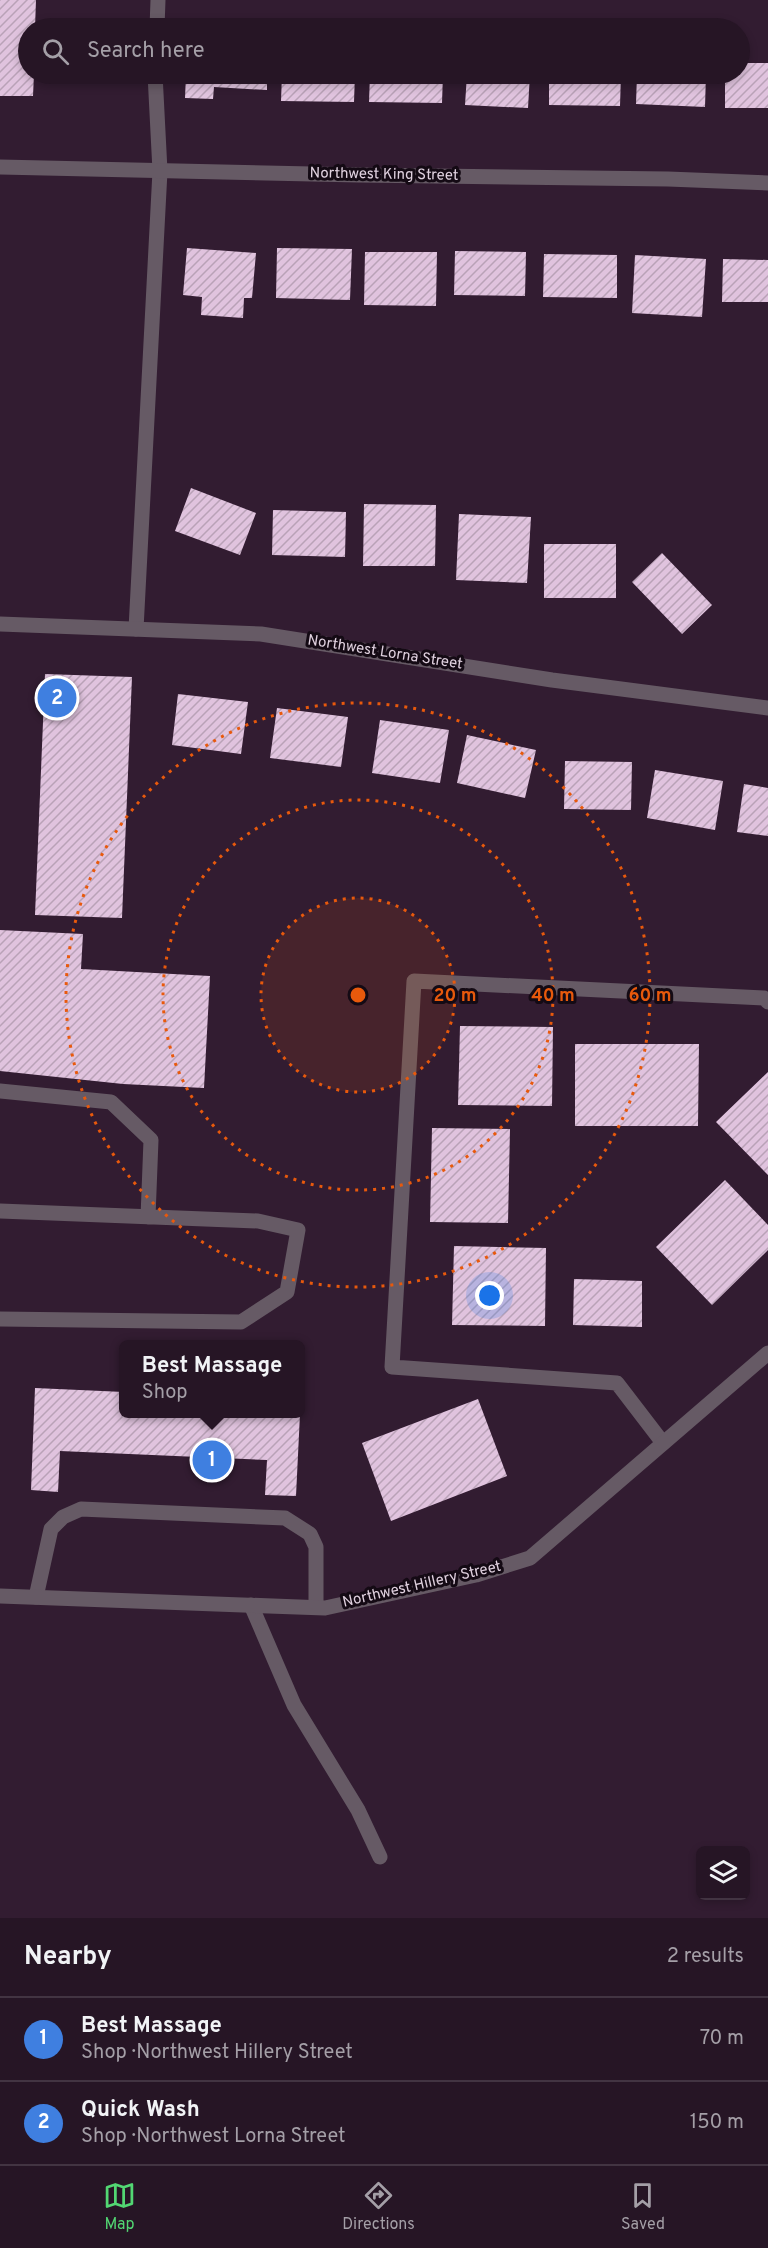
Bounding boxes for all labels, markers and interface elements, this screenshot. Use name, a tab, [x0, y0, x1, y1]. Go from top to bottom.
search box	[18, 18, 750, 84]
icon: search	[39, 35, 72, 68]
text: Search here	[87, 38, 205, 65]
street label: Northwest King Street	[309, 164, 459, 186]
street label: Northwest Lorna Street	[306, 631, 464, 675]
pin: 2	[38, 676, 76, 720]
centre of rings	[348, 985, 368, 1005]
text: 20 m	[433, 985, 477, 1008]
text: 40 m	[531, 985, 575, 1008]
text: 60 m	[628, 985, 672, 1008]
your location	[475, 1281, 504, 1310]
popup	[119, 1340, 305, 1418]
text: Best Massage	[142, 1353, 282, 1380]
text: Shop	[142, 1380, 188, 1406]
pin: 1	[192, 1438, 232, 1482]
street label: Northwest Hillery Street	[341, 1557, 503, 1613]
map controls	[696, 1846, 750, 1900]
button: layers	[696, 1846, 750, 1900]
text: Nearby	[24, 1941, 112, 1974]
text: 2 results	[667, 1944, 744, 1970]
text: Best Massage	[81, 2013, 222, 2040]
text: 1	[40, 2026, 48, 2052]
text: 70 m	[700, 2026, 744, 2052]
text: Shop · Northwest Hillery Street	[81, 2040, 353, 2066]
text: Quick Wash	[81, 2097, 200, 2124]
text: 2	[37, 2110, 50, 2136]
text: 150 m	[690, 2110, 744, 2136]
text: Shop · Northwest Lorna Street	[81, 2124, 346, 2150]
tab: Map	[103, 2179, 136, 2235]
tab: Directions	[342, 2179, 415, 2235]
tab: Saved	[621, 2179, 665, 2235]

